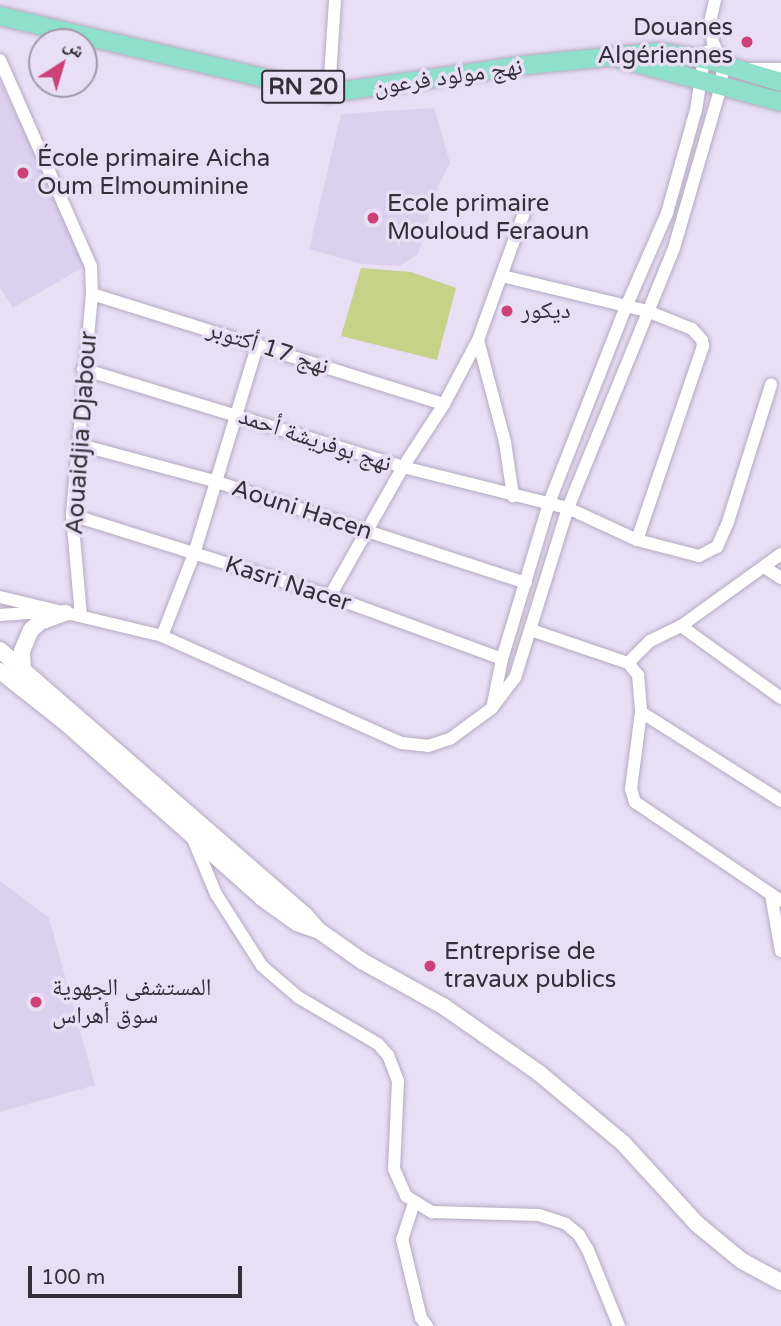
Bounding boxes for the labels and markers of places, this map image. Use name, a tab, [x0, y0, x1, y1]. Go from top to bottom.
place label: Douanes Algériennes	[597, 14, 733, 70]
marker: Douanes Algériennes	[739, 34, 755, 50]
place label: École primaire Aicha Oum Elmouminine	[37, 145, 270, 201]
marker: École primaire Aicha Oum Elmouminine	[15, 165, 31, 181]
place label: Ecole primaire Mouloud Feraoun	[387, 190, 589, 246]
marker: Ecole primaire Mouloud Feraoun	[365, 210, 381, 226]
place label: ديكور	[521, 297, 571, 325]
marker: ديكور	[499, 303, 515, 319]
place label: Entreprise de travaux publics	[444, 938, 616, 994]
marker: Entreprise de travaux publics	[422, 958, 438, 974]
place label: المستشفى الجهوية سوق أهراس	[52, 974, 211, 1030]
marker: المستشفى الجهوية سوق أهراس	[26, 992, 46, 1012]

